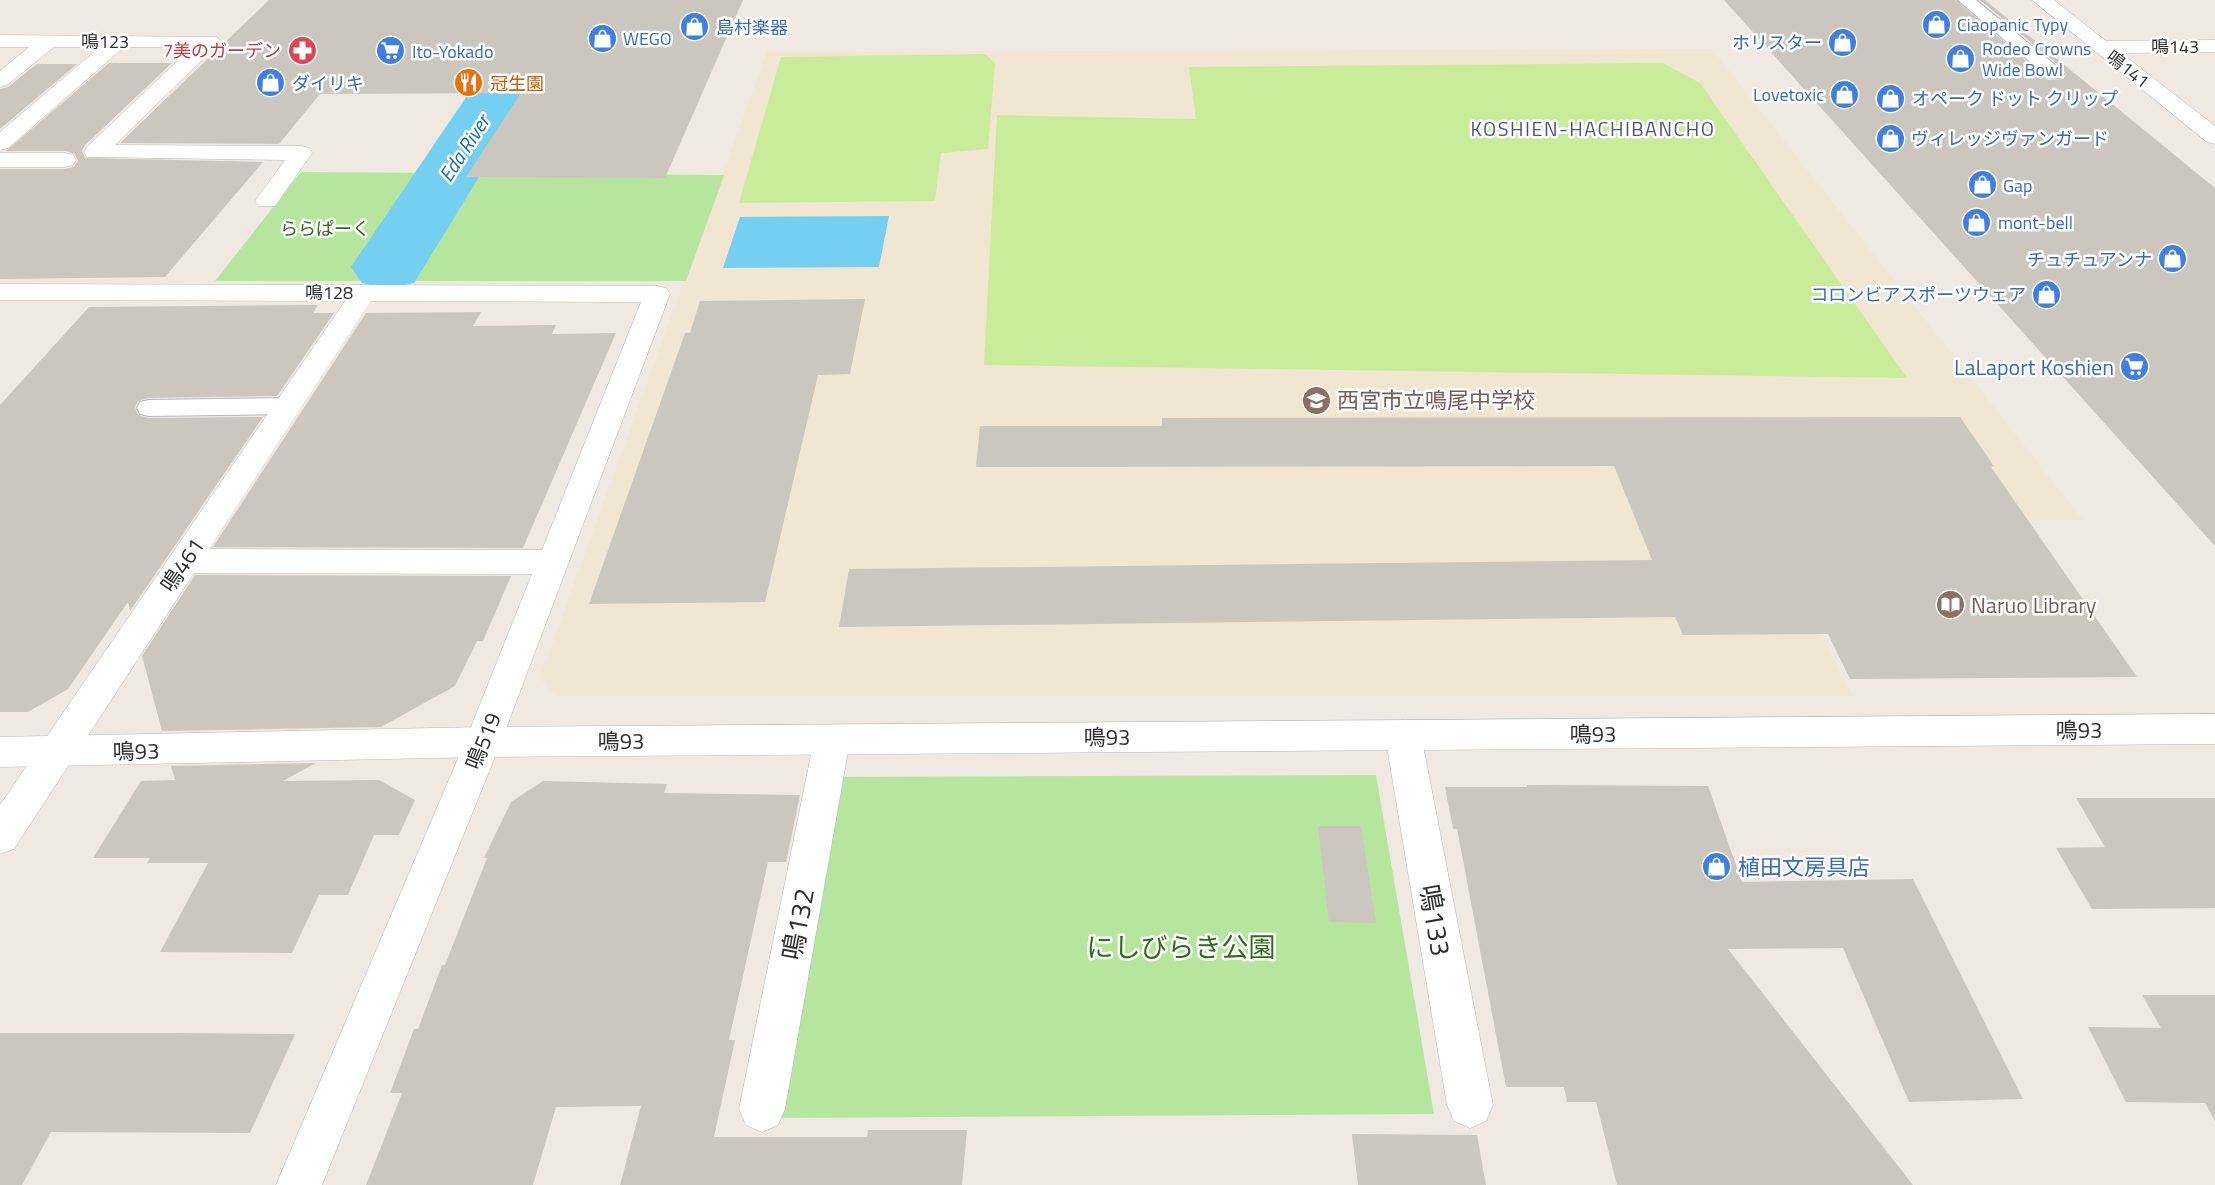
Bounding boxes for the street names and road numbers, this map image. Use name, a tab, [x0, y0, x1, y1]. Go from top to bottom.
street label: 鳴123	[81, 28, 129, 55]
street label: 鳴143	[2151, 33, 2199, 60]
street label: 鳴141	[2101, 44, 2155, 94]
street label: 鳴128	[305, 279, 353, 306]
street label: 鳴461	[151, 531, 213, 599]
street label: 鳴519	[456, 707, 510, 775]
street label: 鳴93	[2056, 713, 2102, 747]
street label: 鳴93	[1570, 717, 1616, 751]
street label: 鳴93	[1084, 720, 1130, 754]
street label: 鳴93	[598, 724, 644, 758]
street label: 鳴93	[112, 734, 160, 768]
street label: 鳴133	[1410, 881, 1462, 959]
street label: 鳴132	[770, 885, 824, 963]

